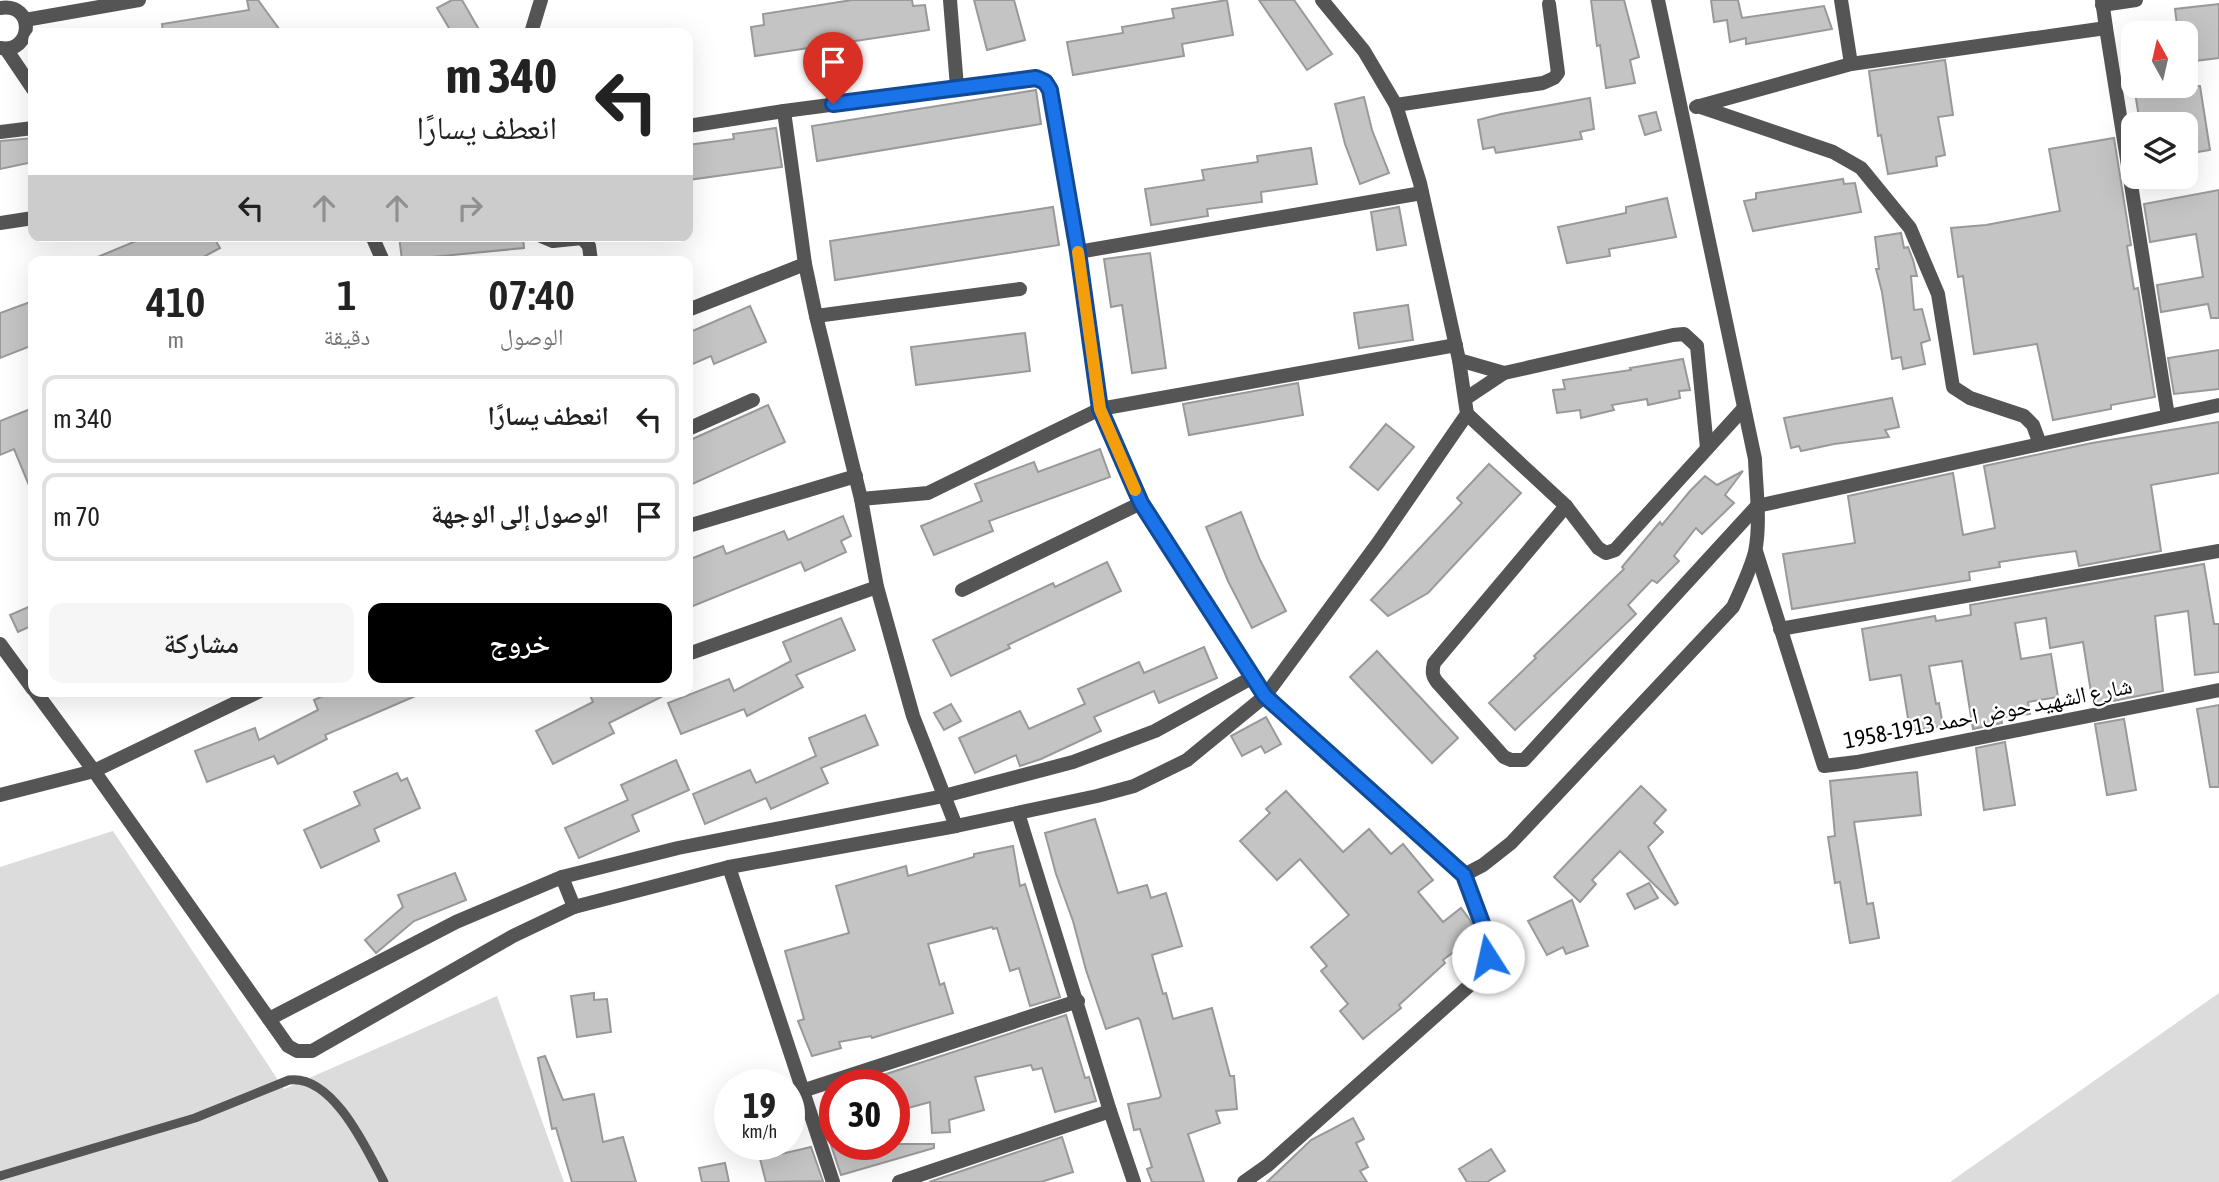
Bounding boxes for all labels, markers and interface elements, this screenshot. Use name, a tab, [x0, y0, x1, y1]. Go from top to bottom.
north arrow	[2121, 21, 2198, 98]
map controls	[2121, 21, 2198, 189]
pin	[803, 32, 863, 104]
icon: arrive	[814, 43, 852, 81]
text: 340 m	[446, 47, 557, 103]
icon: left	[581, 56, 672, 147]
text: انعطف يسارًا	[416, 109, 557, 146]
button: layers	[2121, 112, 2198, 189]
icon: left	[232, 189, 270, 227]
icon: ahead	[305, 189, 343, 227]
icon: ahead	[378, 189, 416, 227]
icon: right	[451, 189, 489, 227]
text: 1	[337, 271, 357, 319]
text: 07:40	[488, 271, 575, 319]
text: 410	[146, 278, 205, 326]
text: دقيقة	[324, 324, 370, 350]
text: الوصول	[500, 324, 563, 350]
text: m	[167, 327, 184, 353]
icon: left	[630, 400, 668, 438]
text: انعطف يسارًا	[488, 401, 609, 431]
text: 340 m	[53, 404, 112, 434]
icon: arrive	[630, 498, 668, 536]
text: الوصول إلى الوجهة	[431, 499, 609, 529]
text: 70 m	[53, 502, 100, 532]
button: مشاركة	[49, 603, 354, 683]
button: خروج	[368, 603, 672, 683]
street label: شارع الشهيد حوض احمد 1913-1958	[1842, 672, 2135, 756]
position arrow	[1451, 920, 1525, 994]
speed limit sign: 30	[819, 1069, 910, 1160]
text: 19	[743, 1085, 776, 1125]
text: km/h	[742, 1121, 777, 1142]

